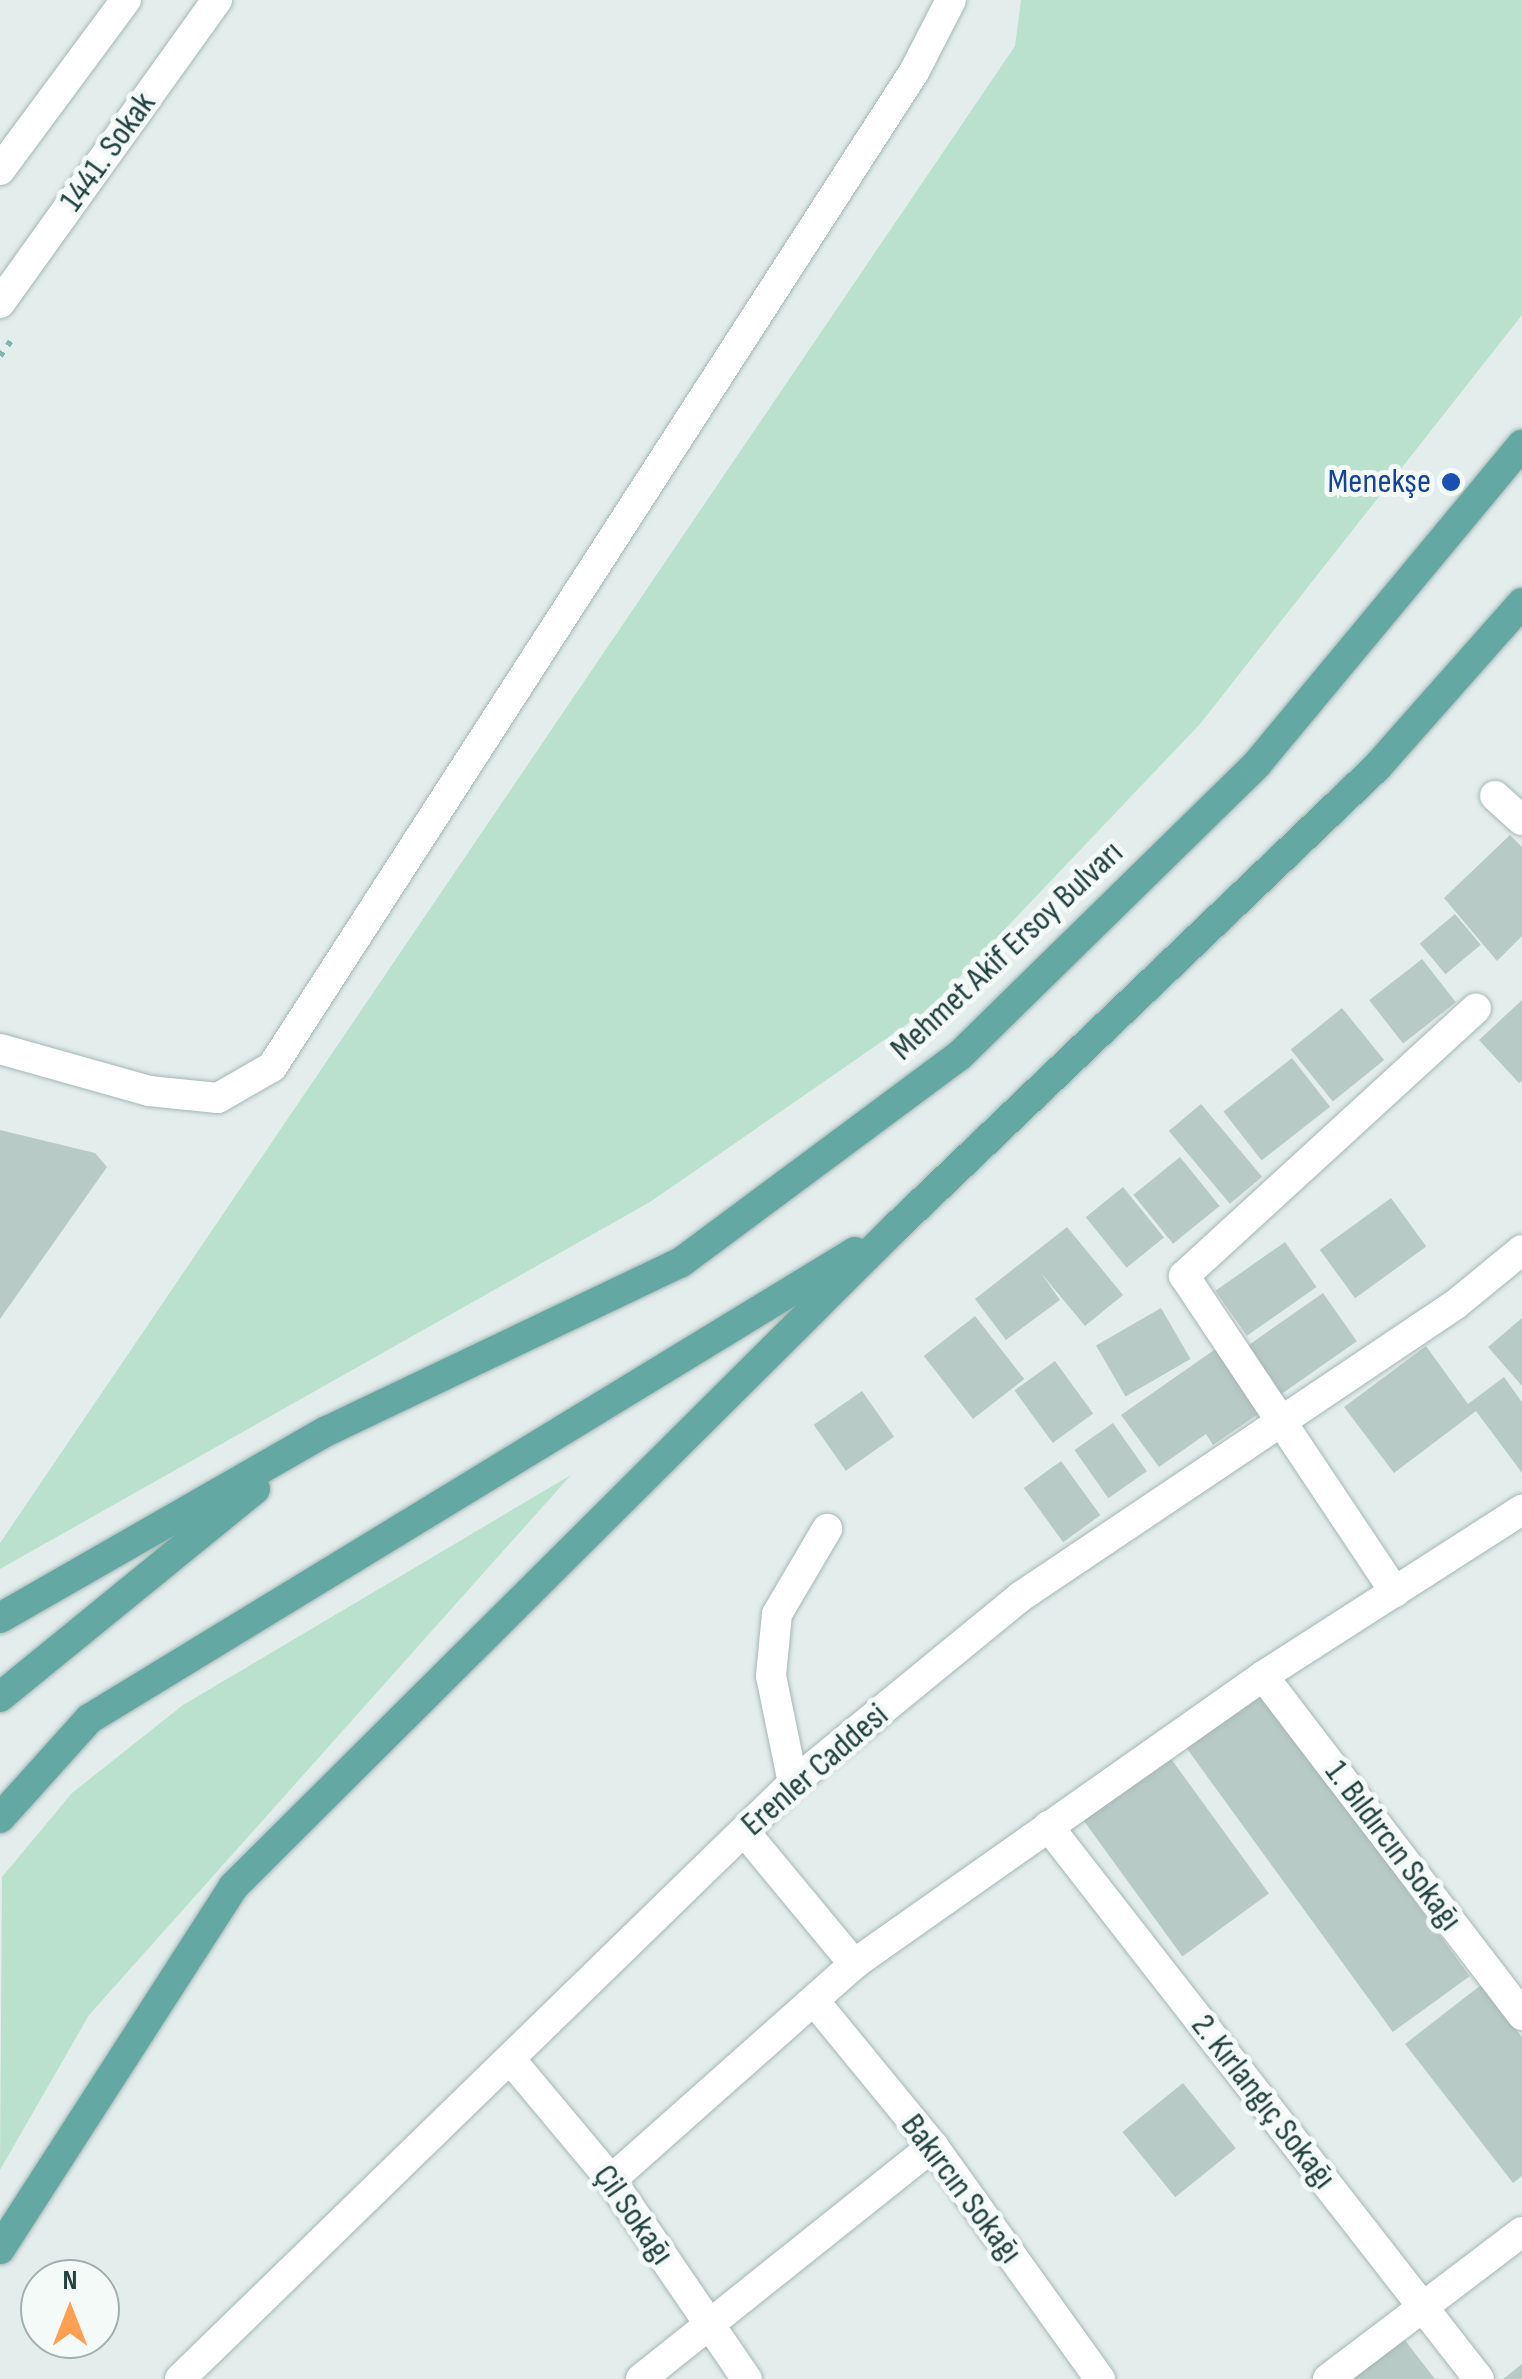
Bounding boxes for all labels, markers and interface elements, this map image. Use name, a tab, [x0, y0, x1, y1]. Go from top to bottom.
street label: 1441. Sokak	[51, 84, 165, 220]
place label: Menekşe	[1328, 461, 1431, 503]
marker: Menekşe	[1440, 471, 1462, 493]
street label: Mehmet Akif Ersoy Bulvarı	[882, 832, 1132, 1070]
street label: Erenler Caddesi	[733, 1695, 897, 1845]
street label: 1. Bıldırcın Sokağı	[1315, 1753, 1471, 1939]
street label: 2. Kırlangıç Sokağı	[1182, 2006, 1344, 2198]
street label: Bakırcın Sokağı	[891, 2106, 1031, 2272]
street label: Çil Sokağı	[584, 2157, 682, 2273]
north arrow	[20, 2259, 120, 2359]
text: N	[63, 2264, 77, 2297]

